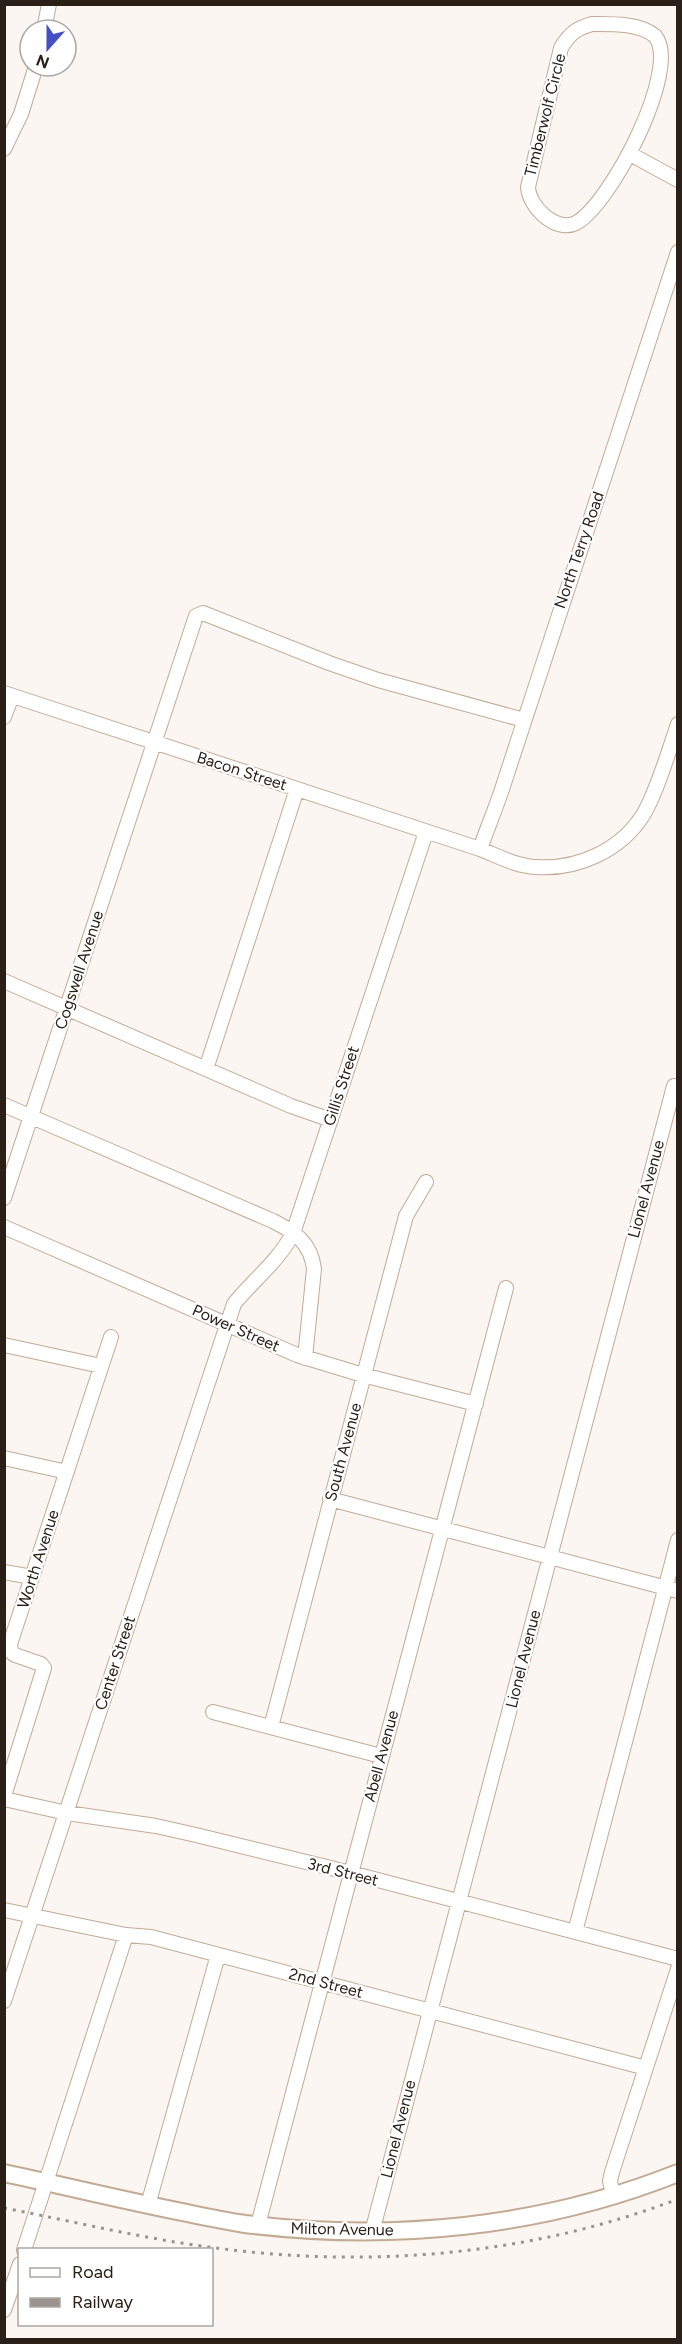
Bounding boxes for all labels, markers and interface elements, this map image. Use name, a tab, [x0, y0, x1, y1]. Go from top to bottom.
north arrow	[18, 18, 78, 78]
text: N	[34, 50, 52, 73]
street label: Timberwolf Circle	[521, 51, 570, 179]
street label: North Terry Road	[550, 489, 608, 611]
street label: Bacon Street	[195, 748, 289, 794]
street label: Cogswell Avenue	[51, 908, 107, 1032]
street label: Gillis Street	[319, 1044, 363, 1128]
street label: Lionel Avenue	[624, 1138, 668, 1240]
street label: Power Street	[189, 1300, 283, 1356]
street label: South Avenue	[321, 1400, 365, 1503]
street label: Worth Avenue	[13, 1507, 63, 1611]
street label: Lionel Avenue	[502, 1608, 544, 1710]
street label: Center Street	[91, 1613, 139, 1713]
street label: Abell Avenue	[360, 1708, 402, 1804]
street label: 3rd Street	[306, 1854, 380, 1890]
street label: 2nd Street	[287, 1964, 365, 2002]
street label: Lionel Avenue	[377, 2078, 419, 2180]
street label: Milton Avenue	[290, 2219, 394, 2239]
legend	[18, 2248, 213, 2326]
text: Road	[72, 2261, 113, 2283]
text: Railway	[72, 2291, 134, 2313]

